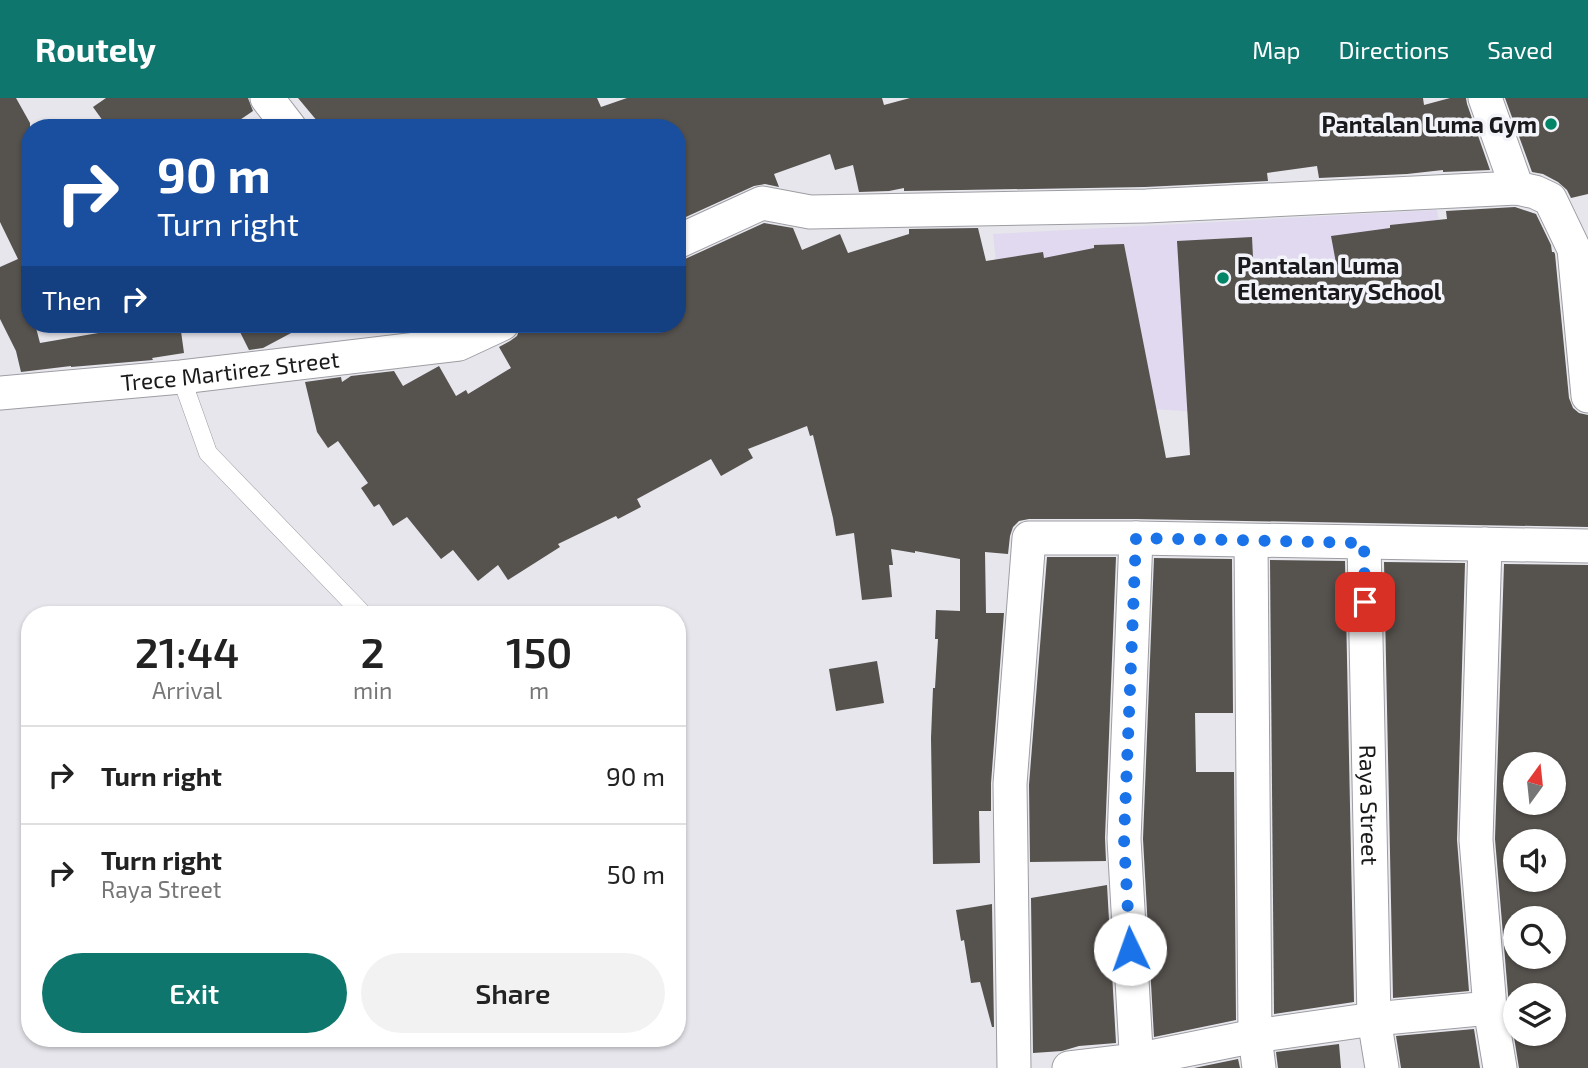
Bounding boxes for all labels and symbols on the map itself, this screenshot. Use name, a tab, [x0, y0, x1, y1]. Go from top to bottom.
place label: Pantalan Luma Gym	[1321, 110, 1537, 138]
marker: Pantalan Luma Gym	[1543, 116, 1559, 132]
place label: Pantalan Luma Elementary School	[1237, 251, 1442, 305]
marker: Pantalan Luma Elementary School	[1215, 270, 1231, 286]
street label: Trece Martirez Street	[119, 344, 341, 396]
pin	[1335, 572, 1395, 632]
street label: Raya Street	[1354, 744, 1385, 866]
north arrow	[1503, 752, 1566, 816]
position arrow	[1093, 912, 1167, 986]

